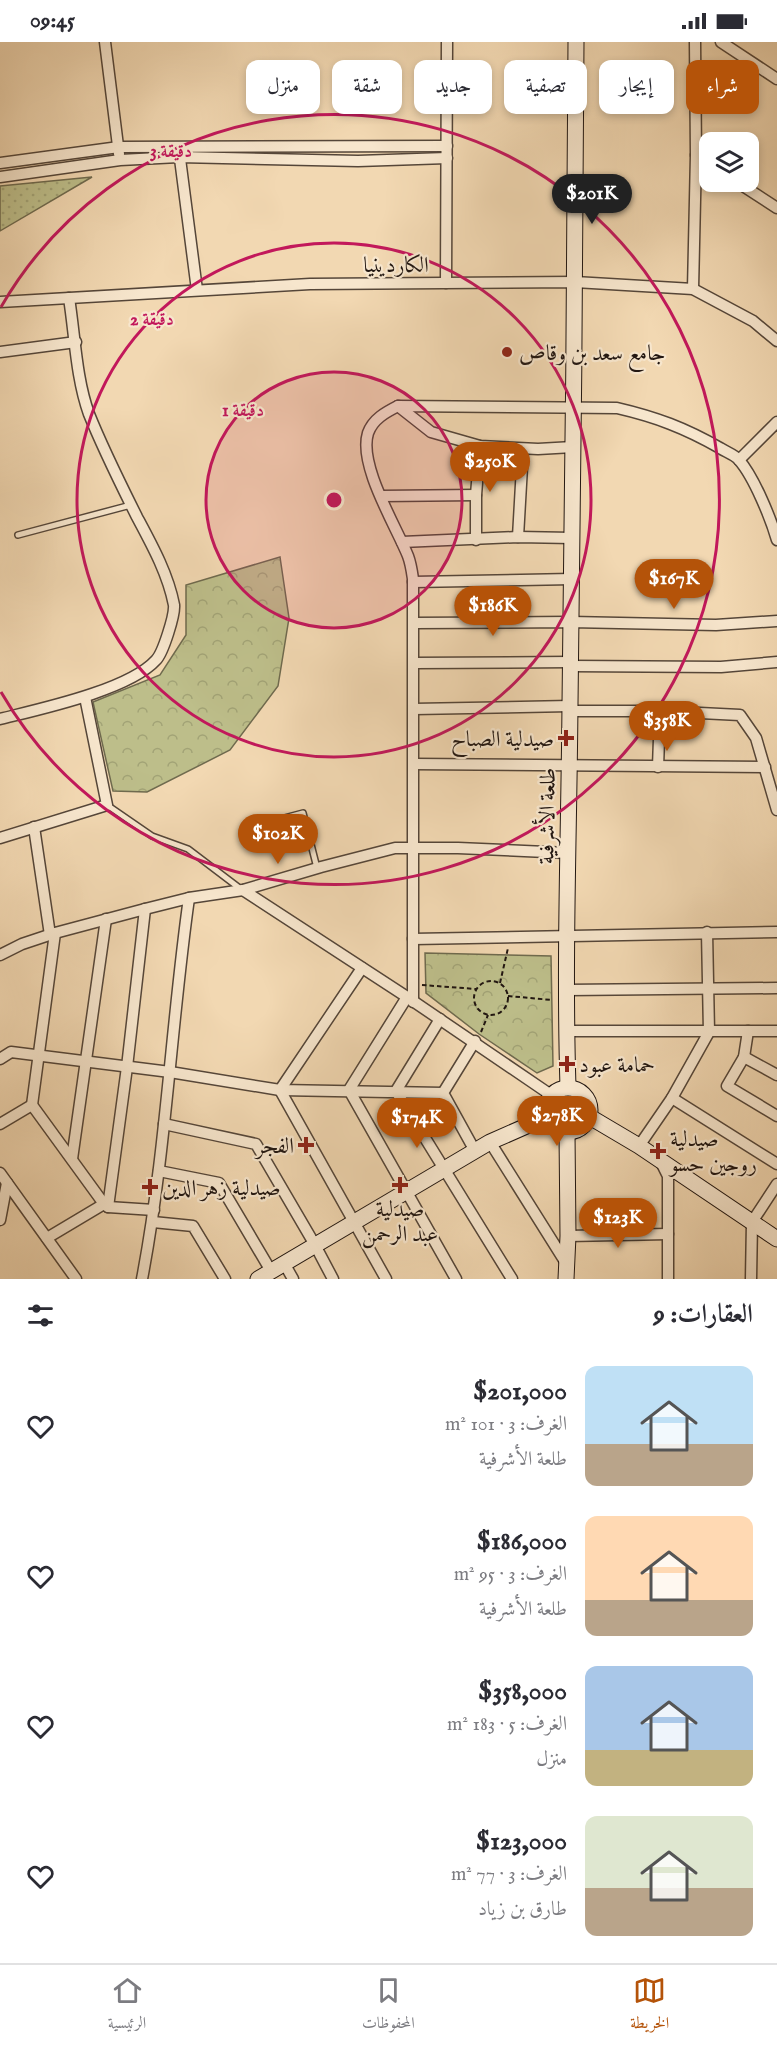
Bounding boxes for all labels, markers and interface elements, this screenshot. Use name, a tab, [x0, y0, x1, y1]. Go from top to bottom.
text: 09:45	[30, 7, 75, 35]
chip: منزل	[246, 60, 320, 114]
chip: شقة	[332, 60, 402, 114]
chip: جديد	[414, 60, 492, 114]
chip: تصفية	[504, 60, 587, 114]
chip: إيجار	[599, 60, 674, 114]
chip: شراء	[686, 60, 759, 114]
map controls	[699, 132, 759, 192]
button: layers	[699, 132, 759, 192]
text: 3 دقيقة	[150, 141, 192, 164]
pin: $201K	[550, 174, 634, 225]
text: $201K	[566, 181, 618, 206]
street label: الكاردينيا	[363, 252, 429, 280]
text: 2 دقيقة	[130, 309, 174, 332]
place label: جامع سعد بن وقاص	[519, 340, 666, 372]
marker: جامع سعد بن وقاص	[500, 345, 514, 359]
text: 1 دقيقة	[222, 400, 264, 423]
pin: $250K	[448, 442, 532, 493]
text: $250K	[464, 449, 516, 474]
centre of rings	[324, 490, 344, 510]
pin: $167K	[632, 559, 716, 610]
text: $167K	[649, 566, 699, 591]
pin: $186K	[451, 586, 535, 637]
text: $186K	[468, 593, 518, 618]
pin: $358K	[625, 701, 709, 752]
text: $358K	[643, 708, 691, 733]
place label: صيدلية الصباح	[451, 726, 554, 758]
marker: صيدلية الصباح	[559, 731, 573, 745]
street label: طلعة الأشرفية	[530, 767, 563, 865]
pin: $102K	[236, 814, 320, 865]
text: $102K	[252, 821, 304, 846]
place label: حمامة عبود	[579, 1052, 655, 1080]
marker: حمامة عبود	[560, 1057, 574, 1071]
pin: $278K	[515, 1096, 599, 1147]
pin: $174K	[375, 1098, 459, 1149]
text: $278K	[531, 1103, 583, 1128]
text: $174K	[391, 1105, 443, 1130]
place label: صيدلية روجين حسو	[668, 1126, 757, 1179]
place label: الفجر	[254, 1133, 294, 1161]
marker: الفجر	[299, 1138, 313, 1152]
marker: صيدلية روجين حسو	[651, 1144, 665, 1158]
place label: صيدلية زهر الدين	[162, 1175, 281, 1203]
marker: صيدلية عبد الرحمن	[393, 1178, 407, 1192]
marker: صيدلية زهر الدين	[143, 1180, 157, 1194]
place label: صيدلية عبد الرحمن	[362, 1196, 438, 1249]
pin: $123K	[576, 1198, 660, 1249]
text: $123K	[593, 1205, 643, 1230]
text: العقارات: 9	[654, 1298, 753, 1331]
icon: filters	[24, 1299, 57, 1332]
text: $201,000	[473, 1375, 567, 1408]
icon: home	[633, 1390, 705, 1462]
icon: heart	[24, 1410, 57, 1443]
text: الغرف: 3 · 101 m²	[445, 1412, 567, 1437]
text: طلعة الأشرفية	[479, 1447, 567, 1472]
text: $186,000	[477, 1525, 567, 1558]
icon: home	[633, 1540, 705, 1612]
icon: heart	[24, 1560, 57, 1593]
text: الغرف: 3 · 95 m²	[454, 1562, 567, 1587]
text: طلعة الأشرفية	[479, 1597, 567, 1622]
text: $358,000	[478, 1675, 567, 1708]
icon: home	[633, 1690, 705, 1762]
icon: heart	[24, 1710, 57, 1743]
text: الغرف: 5 · 183 m²	[447, 1712, 567, 1737]
text: منزل	[536, 1747, 567, 1772]
text: $123,000	[476, 1825, 567, 1858]
icon: home	[633, 1840, 705, 1912]
icon: heart	[24, 1860, 57, 1893]
text: الغرف: 3 · 77 m²	[451, 1862, 567, 1887]
text: طارق بن زياد	[478, 1897, 567, 1922]
tab: الرئيسية	[108, 1974, 146, 2038]
tab: المحفوظات	[362, 1974, 415, 2038]
tab: الخريطة	[630, 1974, 669, 2038]

